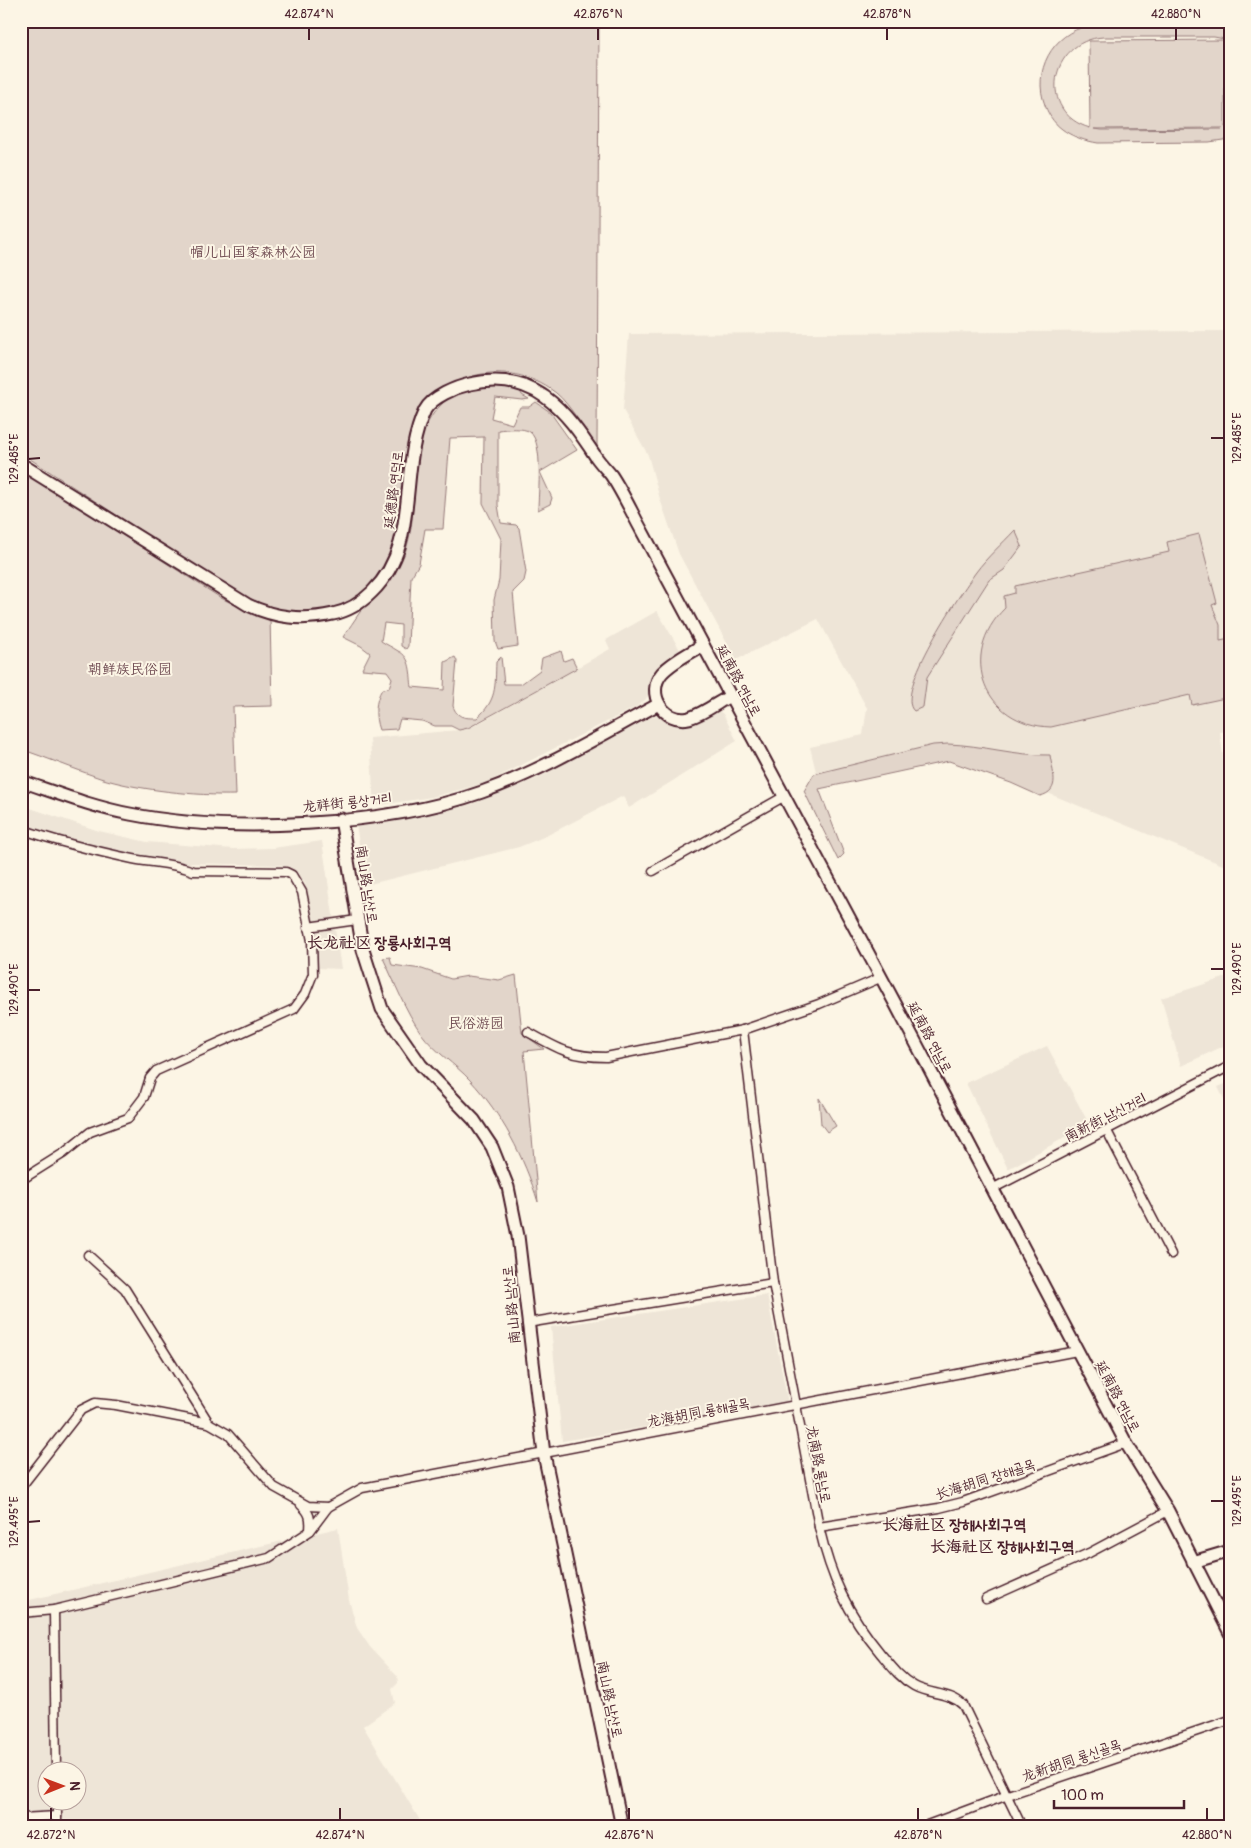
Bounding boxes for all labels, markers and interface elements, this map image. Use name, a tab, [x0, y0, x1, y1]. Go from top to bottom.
text: 42.874°N	[284, 7, 334, 22]
text: 42.876°N	[573, 7, 623, 22]
text: 42.878°N	[863, 7, 911, 22]
text: 42.880°N	[1151, 7, 1201, 22]
park label: 帽儿山国家森林公园	[190, 244, 316, 261]
text: 129.485°E	[1230, 412, 1245, 464]
text: 129.485°E	[7, 433, 22, 485]
street label: 延德路 연덕로	[380, 450, 407, 530]
street label: 延南路 연남로	[713, 641, 765, 719]
park label: 朝鲜族民俗园	[88, 661, 172, 678]
street label: 龙祥街 룡상거리	[301, 789, 393, 816]
street label: 南山路 남산로	[352, 844, 381, 924]
district label: 长龙社区 장룡사회구역	[307, 933, 451, 953]
text: 129.490°E	[1230, 942, 1245, 996]
text: 129.490°E	[7, 963, 22, 1017]
street label: 延南路 연남로	[904, 998, 956, 1076]
park label: 民俗游园	[448, 1015, 504, 1032]
street label: 南新街 남신거리	[1061, 1089, 1149, 1145]
street label: 南山路 남산로	[499, 1265, 524, 1345]
street label: 延南路 연남로	[1092, 1357, 1144, 1435]
street label: 龙海胡同 룡해골목	[645, 1394, 751, 1431]
street label: 龙南路 룡남로	[803, 1424, 834, 1504]
street label: 长海胡同 장해골목	[933, 1455, 1037, 1504]
text: 129.495°E	[1230, 1475, 1245, 1527]
text: 129.495°E	[7, 1496, 22, 1548]
district label: 长海社区 장해사회구역	[882, 1515, 1026, 1535]
district label: 长海社区 장해사회구역	[930, 1537, 1074, 1557]
street label: 南山路 남산로	[593, 1659, 626, 1739]
street label: 龙新胡同 룡신골목	[1019, 1735, 1123, 1785]
north arrow	[38, 1760, 88, 1810]
scale bar	[1054, 1778, 1184, 1810]
text: N	[66, 1781, 83, 1791]
text: 100 m	[1061, 1786, 1104, 1805]
text: 42.872°N	[27, 1828, 75, 1843]
text: 42.874°N	[315, 1828, 365, 1843]
text: 42.876°N	[604, 1828, 654, 1843]
text: 42.878°N	[894, 1828, 942, 1843]
text: 42.880°N	[1182, 1828, 1232, 1843]

